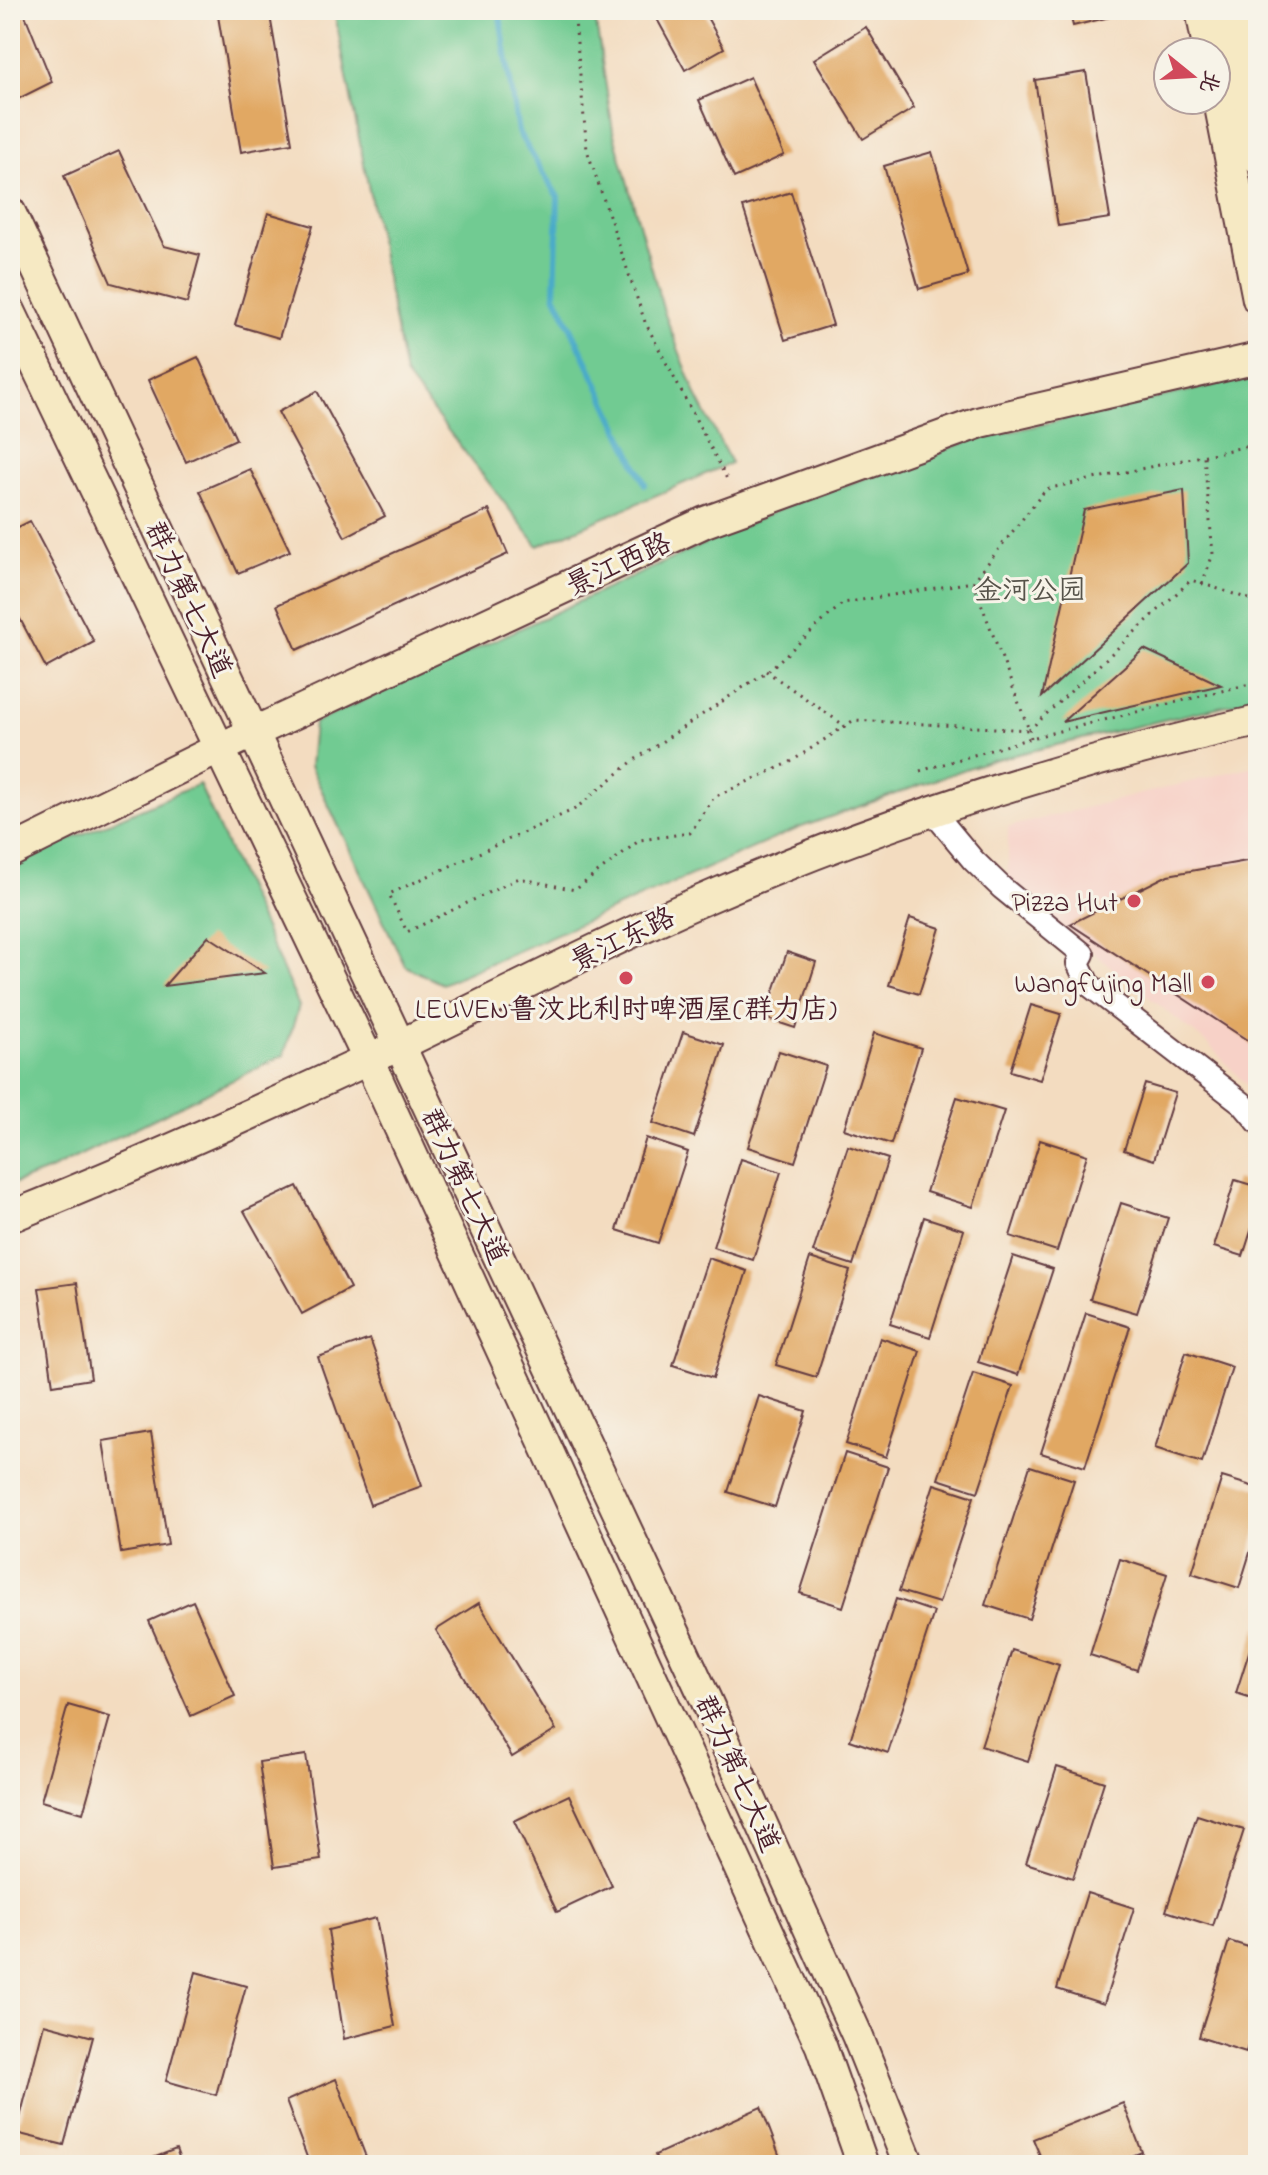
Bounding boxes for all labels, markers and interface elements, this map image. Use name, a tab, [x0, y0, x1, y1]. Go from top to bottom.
north arrow	[1152, 36, 1232, 116]
text: 北	[1190, 66, 1227, 97]
street label: 群力第七大道	[133, 516, 241, 685]
street label: 景江西路	[560, 524, 679, 608]
park label: 金河公园	[974, 572, 1086, 613]
place label: Pizza Hut	[1011, 884, 1118, 925]
marker: Pizza Hut	[1125, 892, 1143, 910]
street label: 景江东路	[564, 898, 683, 984]
place label: Wangfujing Mall	[1014, 965, 1192, 1006]
marker: LEUVEN鲁汶比利时啤酒屋(群力店)	[617, 969, 635, 987]
marker: Wangfujing Mall	[1199, 973, 1217, 991]
place label: LEUVEN鲁汶比利时啤酒屋(群力店)	[415, 991, 837, 1032]
street label: 群力第七大道	[409, 1103, 517, 1272]
street label: 群力第七大道	[683, 1689, 789, 1860]

